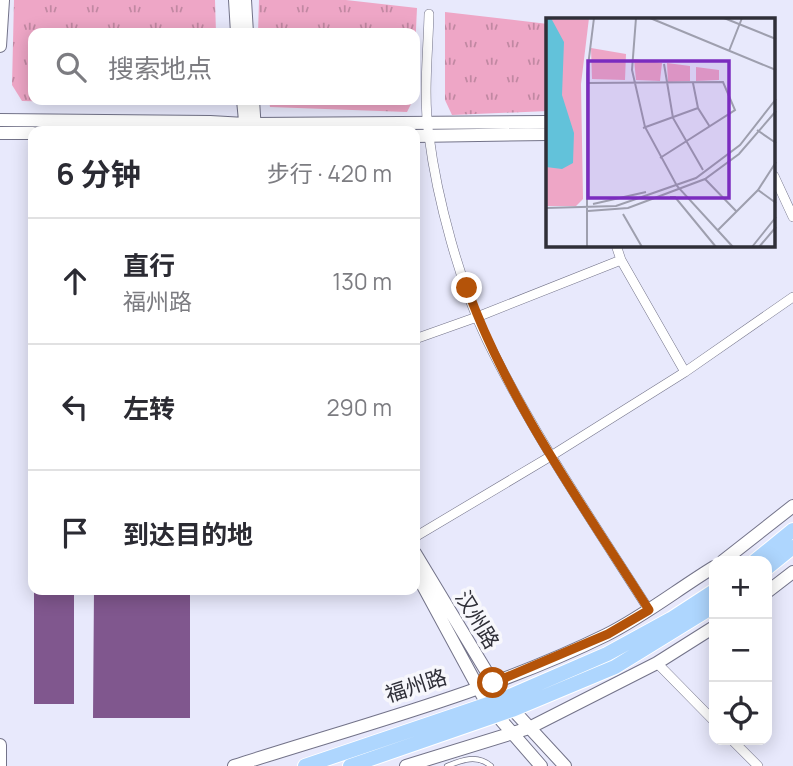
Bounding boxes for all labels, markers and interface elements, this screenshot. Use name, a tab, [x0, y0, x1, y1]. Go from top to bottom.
inset map	[546, 18, 776, 247]
search box	[28, 28, 420, 105]
icon: search	[52, 48, 90, 86]
text: 搜索地点	[108, 50, 212, 86]
text: 6 分钟	[56, 153, 141, 194]
text: 步行 · 420 m	[267, 157, 392, 189]
text: 直行	[123, 247, 175, 283]
icon: ahead	[56, 262, 94, 300]
text: 130 m	[332, 265, 392, 297]
route end	[451, 272, 482, 303]
text: 福州路	[123, 285, 192, 317]
icon: left	[56, 388, 94, 426]
text: 左转	[123, 390, 175, 426]
text: 290 m	[326, 391, 392, 423]
icon: arrive	[56, 514, 94, 552]
text: 到达目的地	[123, 516, 253, 552]
map controls	[709, 556, 772, 745]
button: +	[709, 556, 772, 619]
street label: 汉州路	[450, 585, 506, 654]
button: −	[709, 619, 772, 682]
street label: 福州路	[381, 662, 450, 708]
route start	[477, 667, 508, 698]
button: locate	[709, 682, 772, 745]

